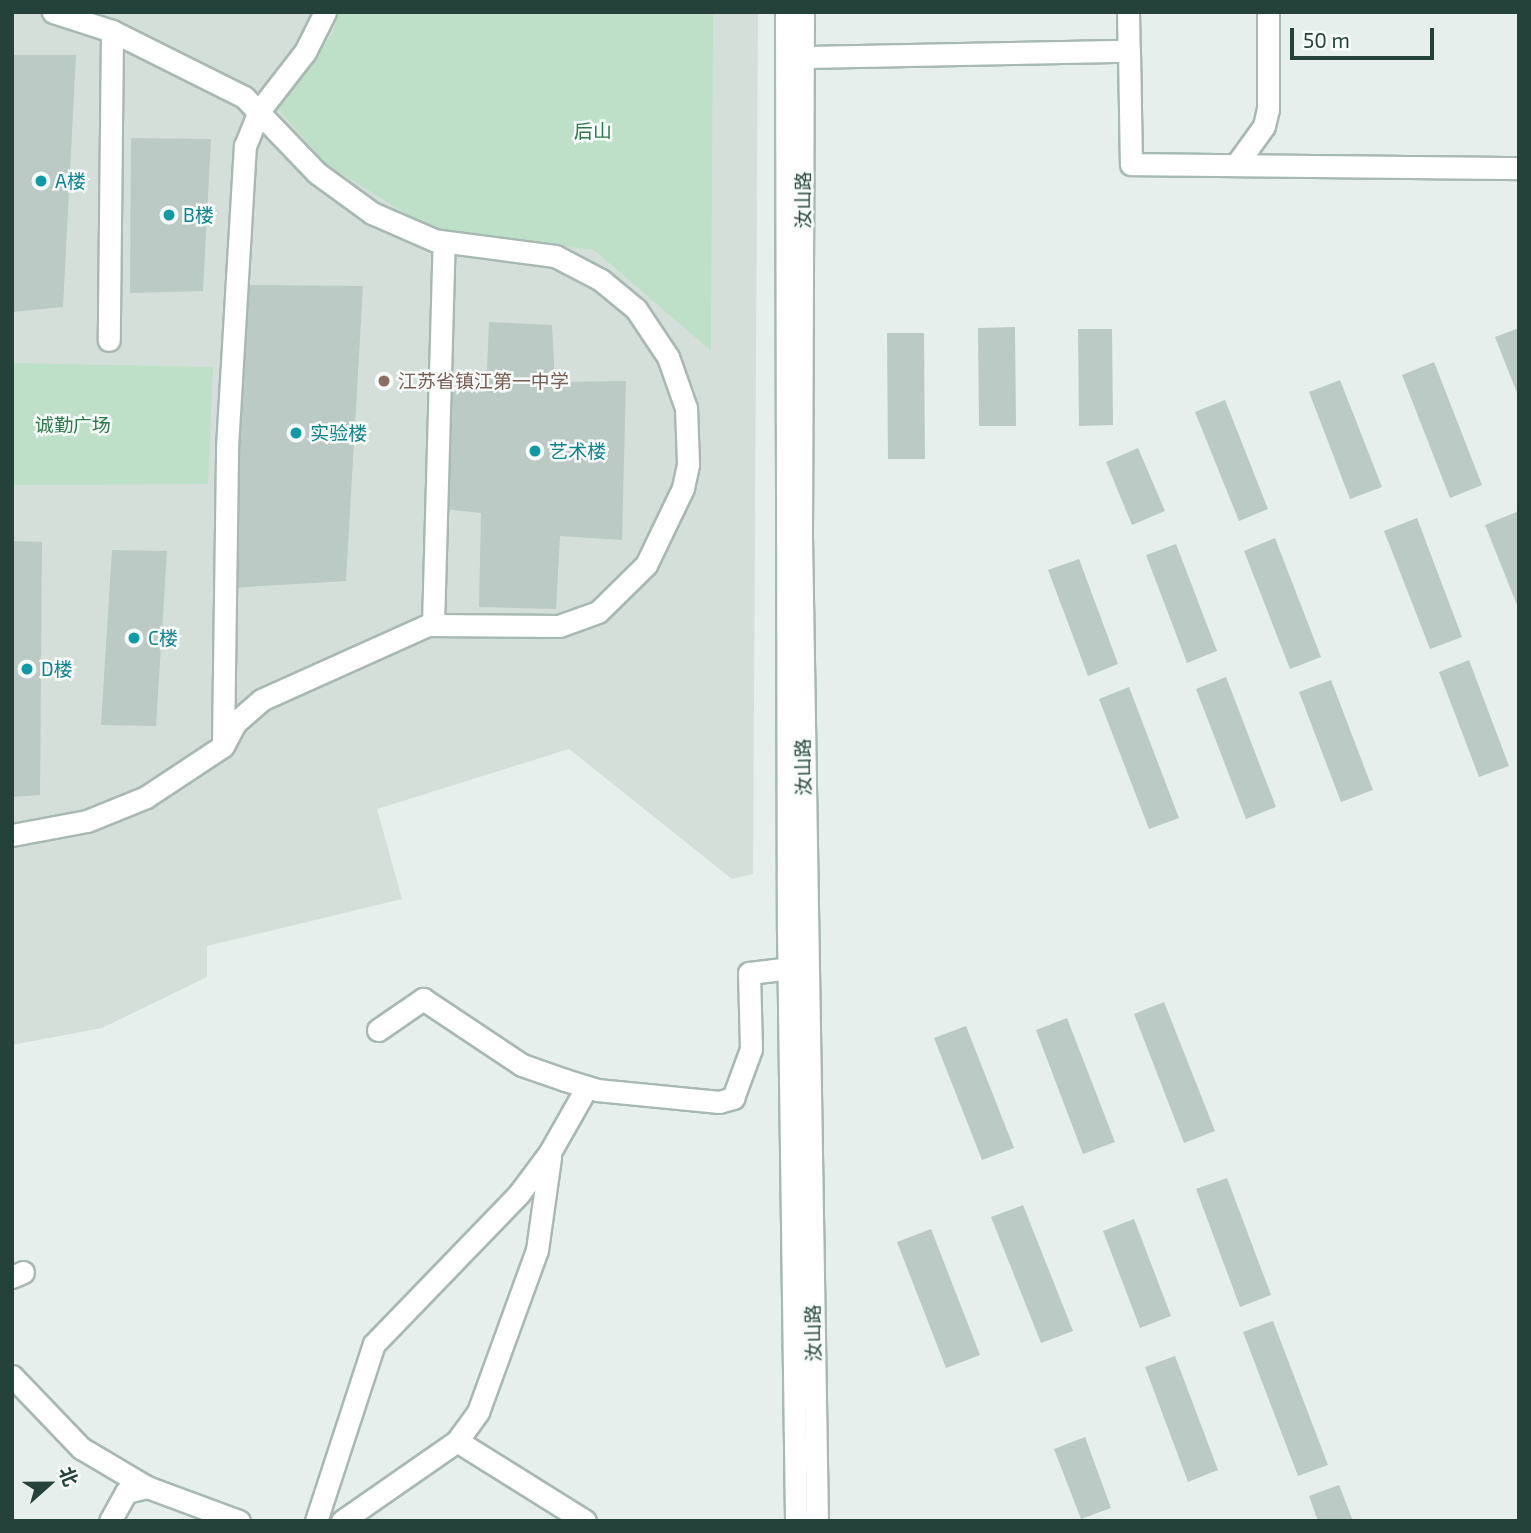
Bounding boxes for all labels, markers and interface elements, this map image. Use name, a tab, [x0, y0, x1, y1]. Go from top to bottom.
scale bar	[1293, 14, 1436, 58]
text: 50 m	[1303, 27, 1350, 52]
park label: 后山	[574, 120, 612, 142]
place label: A楼	[55, 170, 86, 192]
street label: 汝山路	[792, 172, 814, 228]
marker: A楼	[33, 173, 49, 189]
place label: B楼	[183, 204, 214, 226]
marker: B楼	[161, 207, 177, 223]
place label: 江苏省镇江第一中学	[398, 370, 569, 392]
marker: 江苏省镇江第一中学	[376, 373, 392, 389]
park label: 诚勤广场	[35, 414, 111, 436]
place label: 实验楼	[310, 422, 367, 444]
marker: 实验楼	[288, 425, 304, 441]
place label: 艺术楼	[549, 440, 606, 462]
marker: 艺术楼	[527, 443, 543, 459]
place label: C楼	[148, 627, 178, 649]
marker: C楼	[126, 630, 142, 646]
place label: D楼	[41, 658, 73, 680]
marker: D楼	[19, 661, 35, 677]
street label: 汝山路	[791, 738, 815, 796]
street label: 汝山路	[801, 1304, 825, 1362]
north arrow	[14, 1449, 84, 1519]
text: 北	[55, 1463, 83, 1489]

